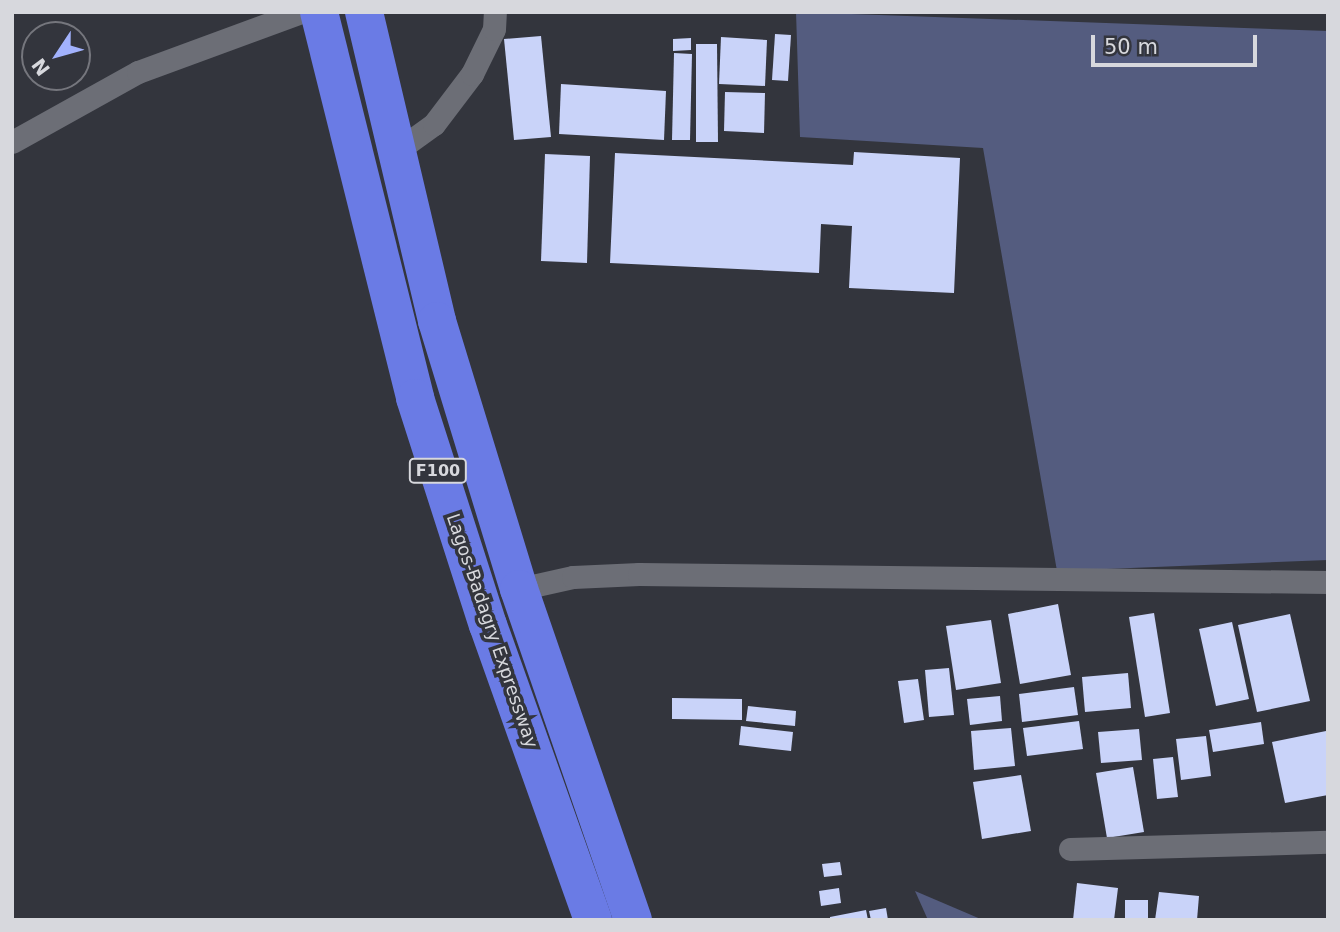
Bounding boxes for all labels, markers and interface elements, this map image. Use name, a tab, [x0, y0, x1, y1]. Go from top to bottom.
north arrow	[21, 21, 91, 91]
scale bar	[1095, 21, 1261, 65]
text: 50 m	[1104, 35, 1158, 59]
text: N	[27, 54, 54, 80]
road number: F100	[408, 458, 468, 484]
street label: Lagos-Badagry Expressway	[442, 511, 542, 751]

